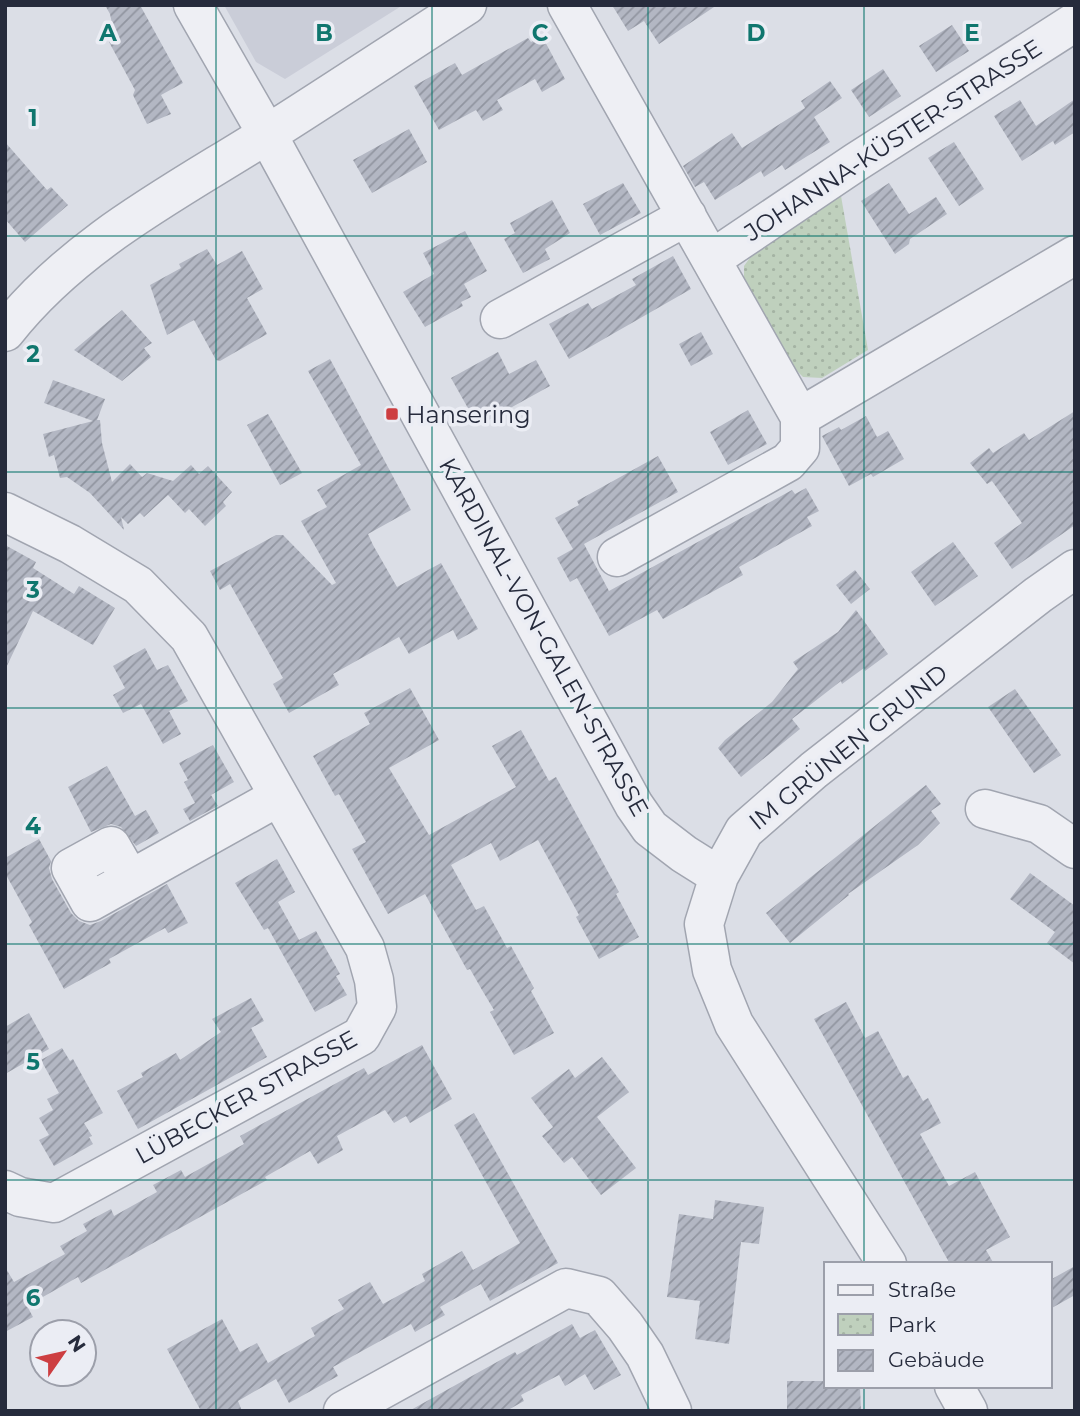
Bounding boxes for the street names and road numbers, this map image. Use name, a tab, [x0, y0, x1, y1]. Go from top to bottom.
street label: JOHANNA-KÜSTER-STRASSE	[739, 33, 1047, 247]
street label: KARDINAL-VON-GALEN-STRASSE	[433, 453, 655, 821]
street label: IM GRÜNEN GRUND	[743, 658, 953, 836]
street label: LÜBECKER STRASSE	[130, 1024, 362, 1170]

